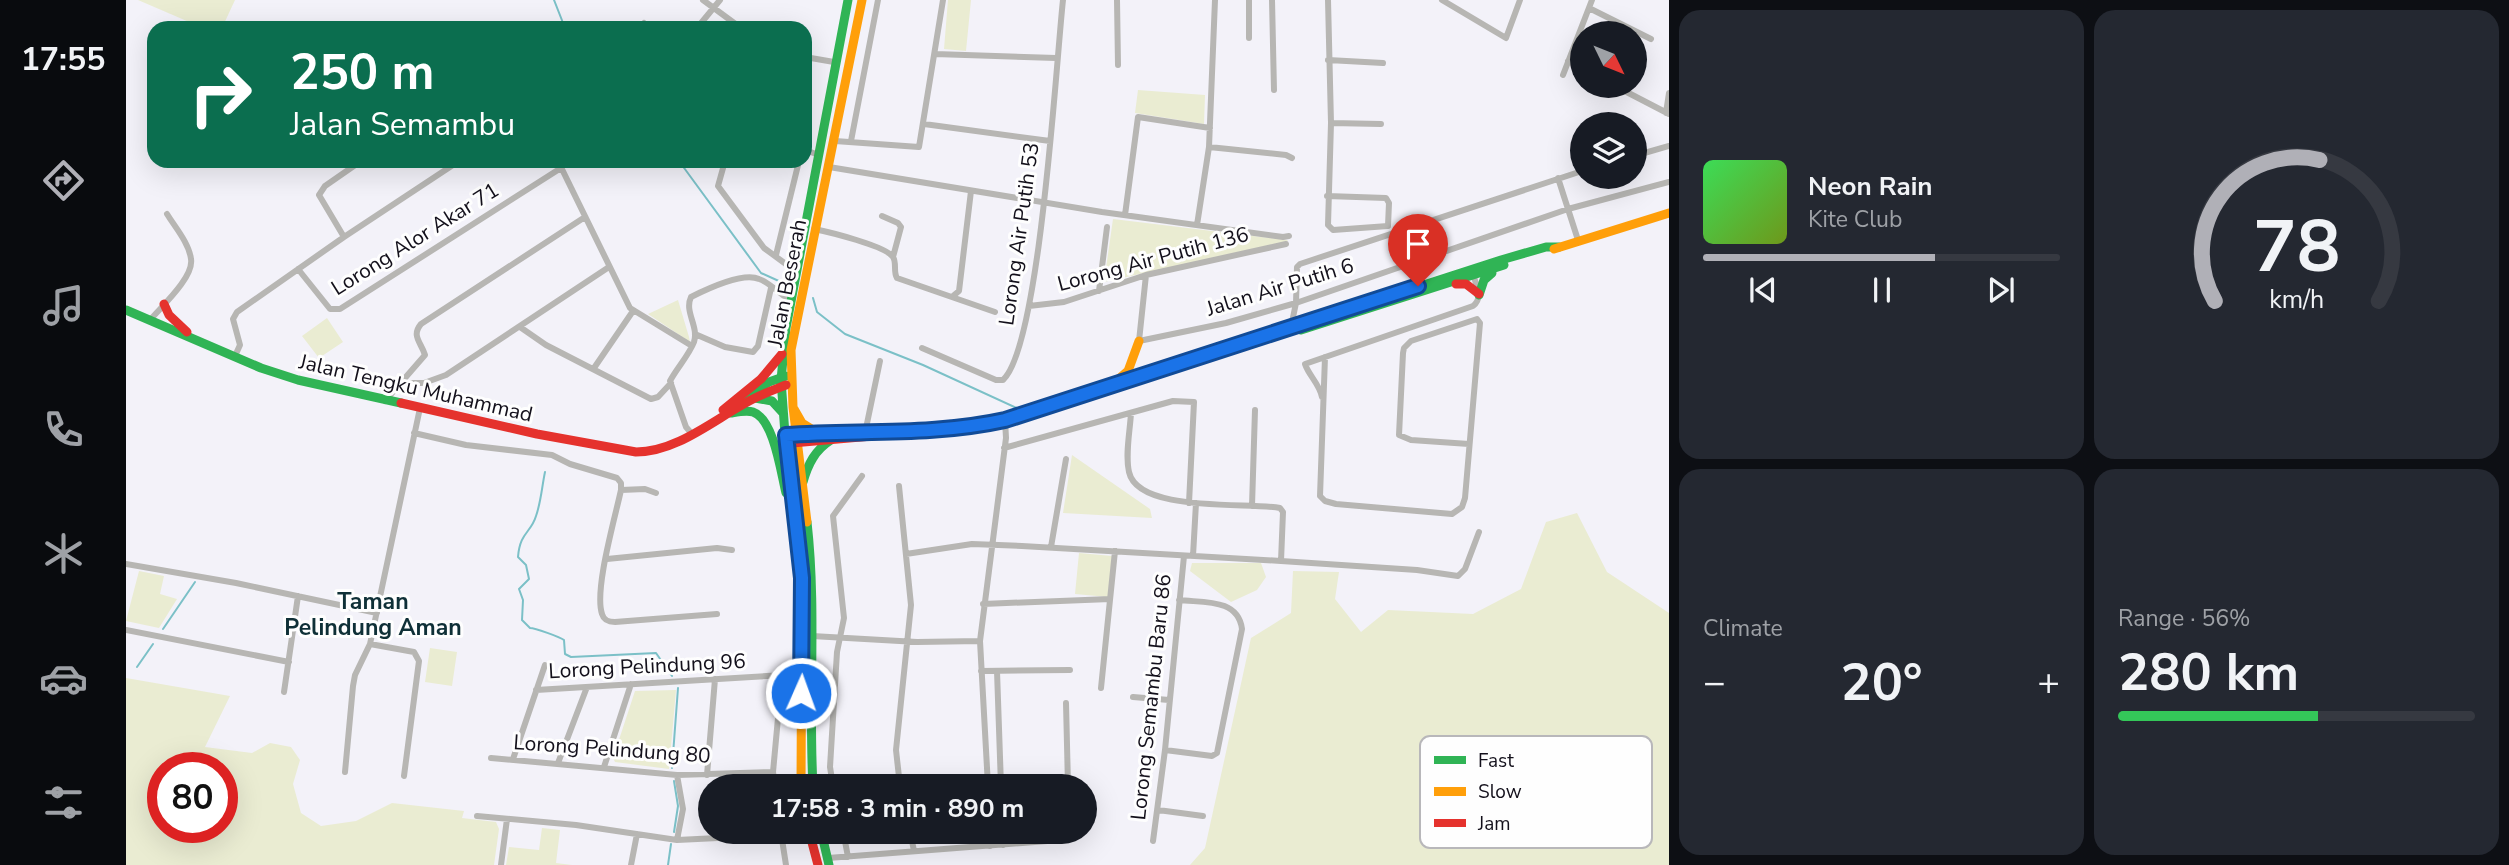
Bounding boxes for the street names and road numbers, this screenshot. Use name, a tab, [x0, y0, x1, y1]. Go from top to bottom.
street label: Lorong Air Putih 53	[992, 141, 1046, 327]
street label: Lorong Alor Akar 71	[326, 176, 504, 302]
street label: Jalan Beserah	[761, 217, 813, 350]
street label: Lorong Air Putih 136	[1054, 220, 1252, 298]
street label: Jalan Air Putih 6	[1202, 251, 1357, 323]
street label: Jalan Tengku Muhammad	[296, 347, 536, 429]
street label: Lorong Semambu Baru 86	[1124, 572, 1178, 822]
street label: Lorong Pelindung 96	[548, 647, 746, 685]
street label: Lorong Pelindung 80	[512, 728, 712, 770]

